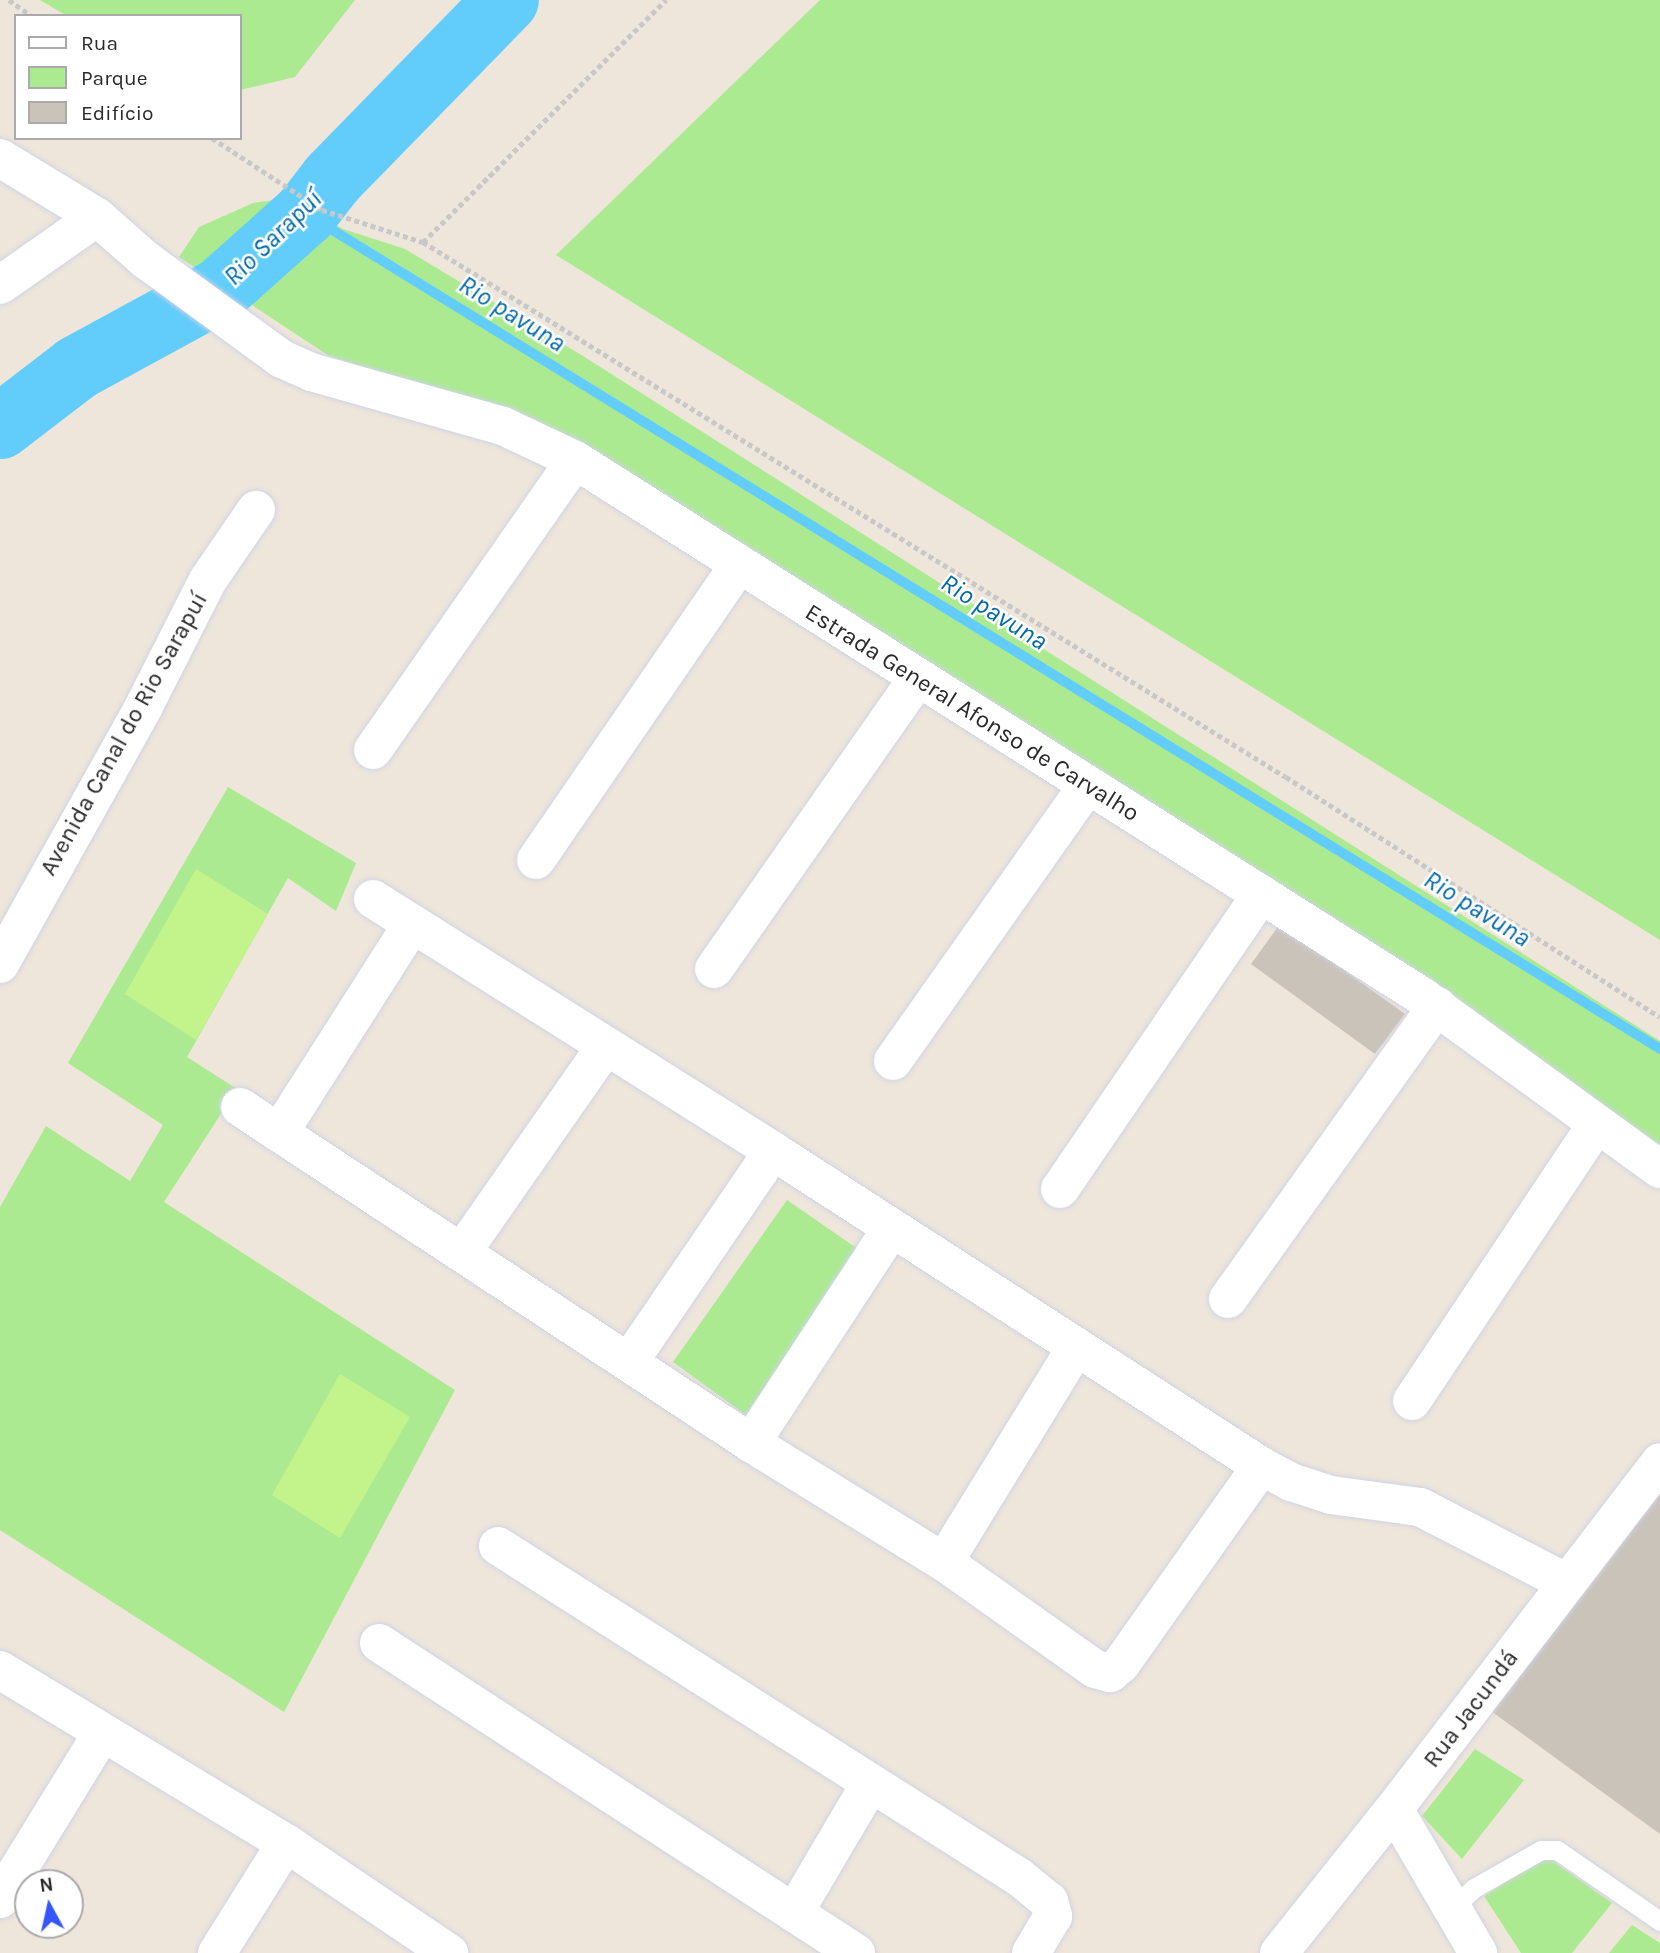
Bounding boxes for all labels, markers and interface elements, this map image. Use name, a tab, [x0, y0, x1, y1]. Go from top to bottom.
legend	[14, 14, 242, 140]
text: Rua	[81, 31, 118, 55]
text: Parque	[81, 66, 148, 90]
text: Edifício	[81, 101, 154, 125]
water label: Rio Sarapuí	[218, 184, 328, 292]
water label: Rio pavuna	[453, 269, 571, 359]
water label: Rio pavuna	[935, 567, 1053, 657]
street label: Avenida Canal do Rio Sarapuí	[34, 587, 214, 881]
street label: Estrada General Afonso de Carvalho	[800, 598, 1144, 828]
water label: Rio pavuna	[1418, 864, 1536, 954]
street label: Rua Jacundá	[1417, 1644, 1525, 1774]
north arrow	[14, 1869, 84, 1939]
text: N	[38, 1873, 55, 1897]

